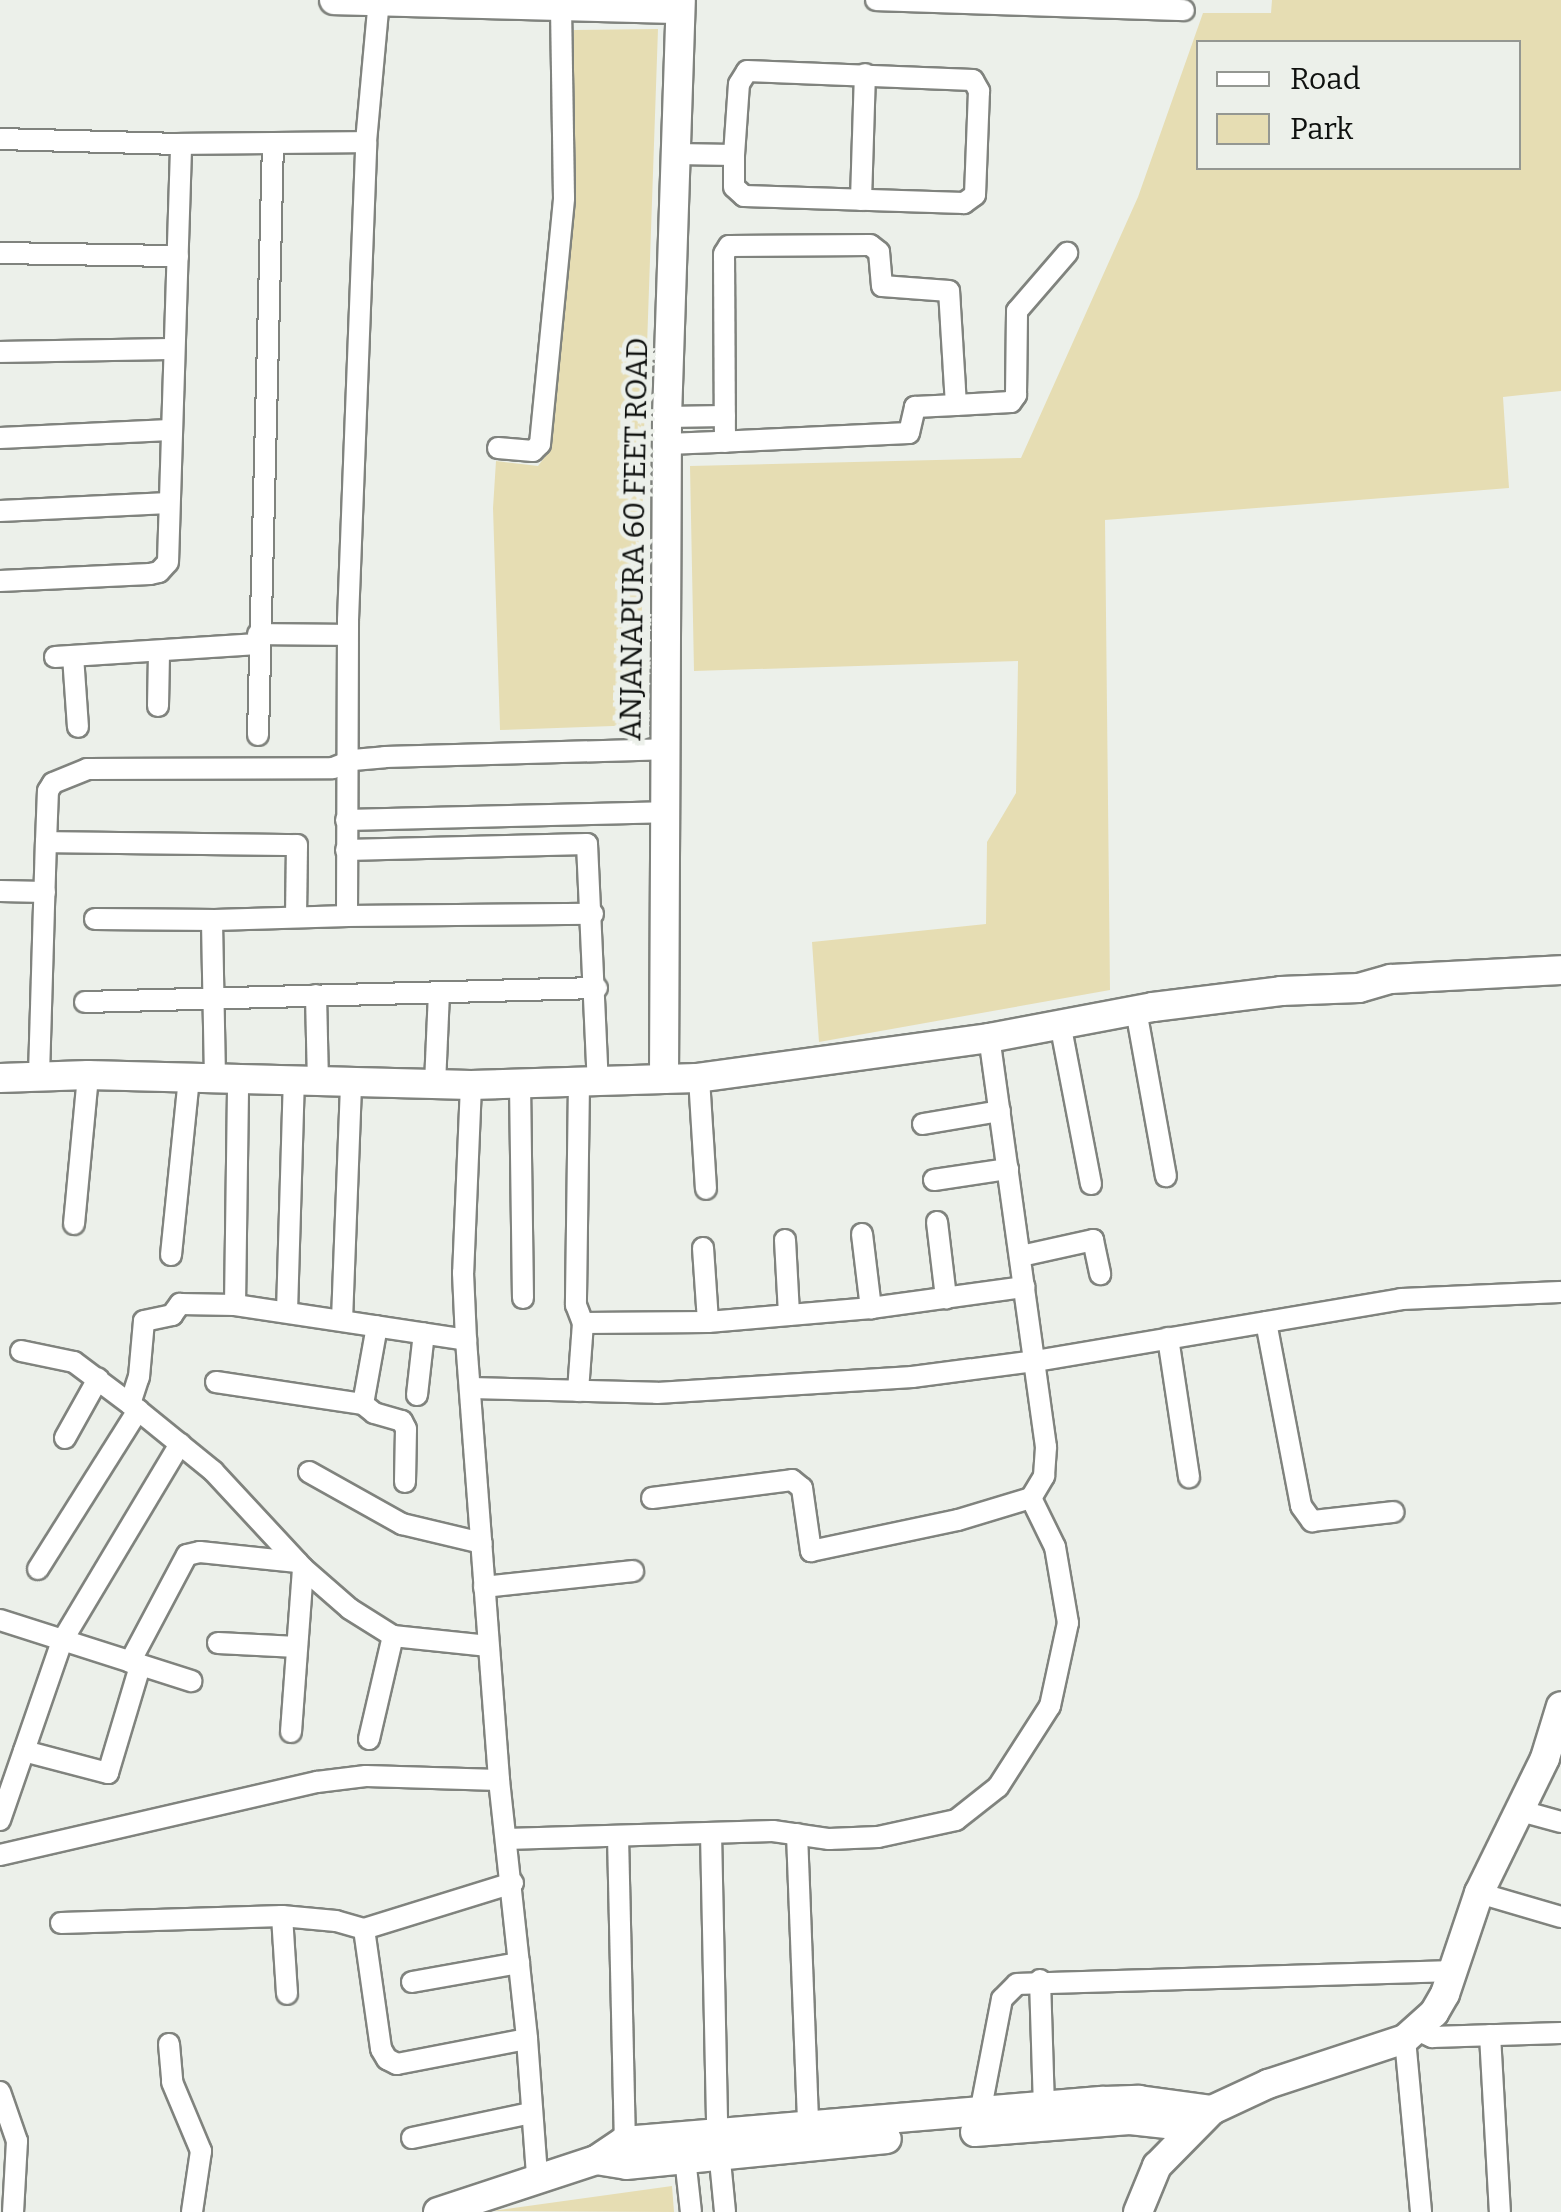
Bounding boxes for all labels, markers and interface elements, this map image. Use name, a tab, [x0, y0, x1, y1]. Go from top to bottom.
legend	[1196, 40, 1521, 170]
text: Road	[1290, 61, 1361, 97]
text: Park	[1290, 111, 1353, 147]
street label: ANJANAPURA 60 FEET ROAD	[612, 337, 656, 741]

